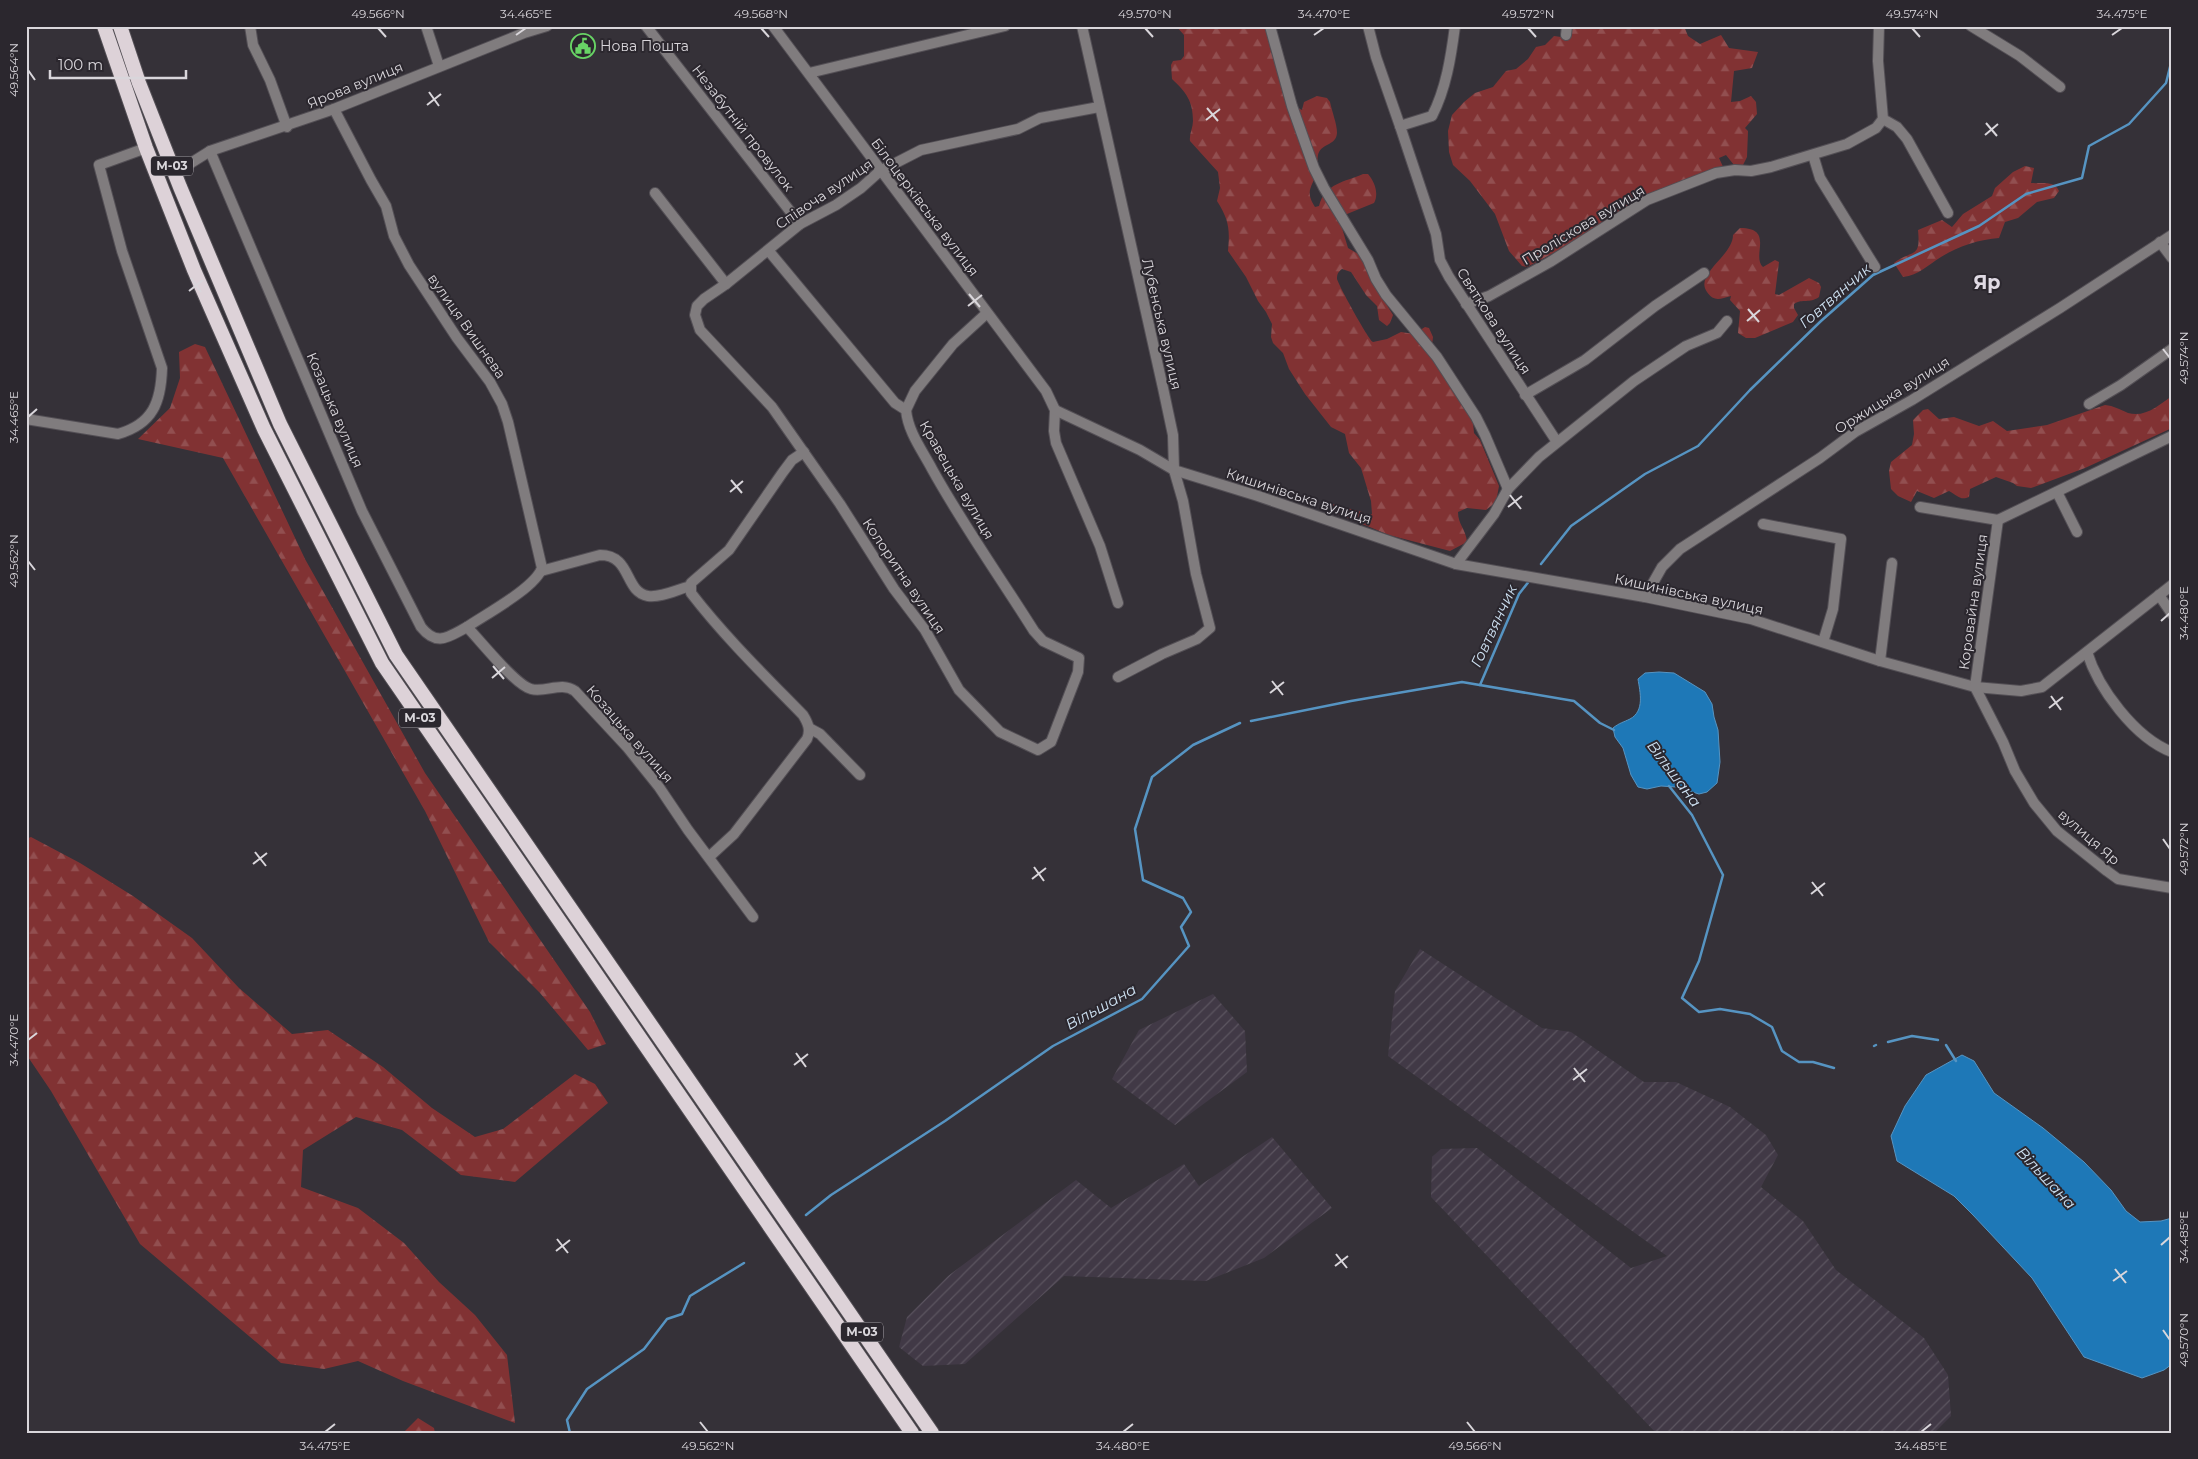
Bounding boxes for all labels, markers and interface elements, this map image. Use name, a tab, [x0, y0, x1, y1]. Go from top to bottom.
text: 49.566°N	[351, 6, 405, 21]
text: 34.465°E	[500, 6, 552, 21]
text: 49.568°N	[734, 6, 788, 21]
text: 49.570°N	[1118, 6, 1172, 21]
text: 34.470°E	[1298, 6, 1350, 21]
text: 49.572°N	[1502, 6, 1554, 21]
text: 49.574°N	[1886, 6, 1938, 21]
text: 34.475°E	[2096, 6, 2148, 21]
public building icon: Нова Пошта	[570, 33, 596, 59]
place label: Нова Пошта	[600, 37, 689, 55]
text: 49.564°N	[6, 43, 21, 97]
scale bar	[50, 48, 186, 80]
text: 100 m	[58, 55, 103, 74]
street label: Ярова вулиця	[305, 58, 405, 112]
street label: Незабутній провулок	[688, 61, 798, 195]
street label: Білоцерківська вулиця	[867, 134, 983, 280]
street label: Співоча вулиця	[772, 155, 876, 233]
road number: М-03	[151, 157, 193, 176]
street label: Проліскова вулиця	[1518, 181, 1648, 269]
street label: Лубенська вулиця	[1138, 257, 1186, 391]
water label: Говтвянчик	[1795, 258, 1875, 332]
street label: Святкова вулиця	[1453, 264, 1535, 378]
street label: вулиця Вишнева	[424, 270, 510, 382]
district label: Яр	[1973, 271, 2001, 294]
text: 49.574°N	[2176, 332, 2191, 384]
street label: Козацька вулиця	[303, 350, 367, 470]
street label: Оржицька вулиця	[1831, 352, 1953, 438]
text: 34.465°E	[6, 391, 21, 443]
street label: Кравецька вулиця	[916, 417, 998, 543]
street label: Кишинівська вулиця	[1224, 464, 1374, 528]
street label: Колоритна вулиця	[859, 515, 949, 637]
street label: Коровайна вулиця	[1955, 533, 1991, 671]
text: 49.562°N	[6, 534, 21, 588]
street label: Кишинівська вулиця	[1613, 569, 1765, 619]
water label: Говтвянчик	[1466, 580, 1522, 670]
text: 34.480°E	[2176, 586, 2191, 640]
street label: Козацька вулиця	[583, 681, 677, 787]
road number: М-03	[399, 708, 441, 728]
water label: Вільшана	[1643, 737, 1705, 811]
street label: вулиця Яр	[2054, 805, 2124, 869]
text: 49.572°N	[2176, 823, 2191, 875]
water label: Вільшана	[1062, 979, 1139, 1034]
text: 34.470°E	[6, 1014, 21, 1066]
water label: Вільшана	[2013, 1143, 2080, 1213]
text: 34.485°E	[2176, 1211, 2191, 1263]
text: 49.570°N	[2176, 1313, 2191, 1367]
road number: М-03	[841, 1322, 883, 1341]
text: 34.475°E	[299, 1438, 351, 1453]
text: 49.562°N	[681, 1438, 735, 1453]
text: 34.480°E	[1096, 1438, 1150, 1453]
text: 49.566°N	[1448, 1438, 1502, 1453]
text: 34.485°E	[1895, 1438, 1947, 1453]

